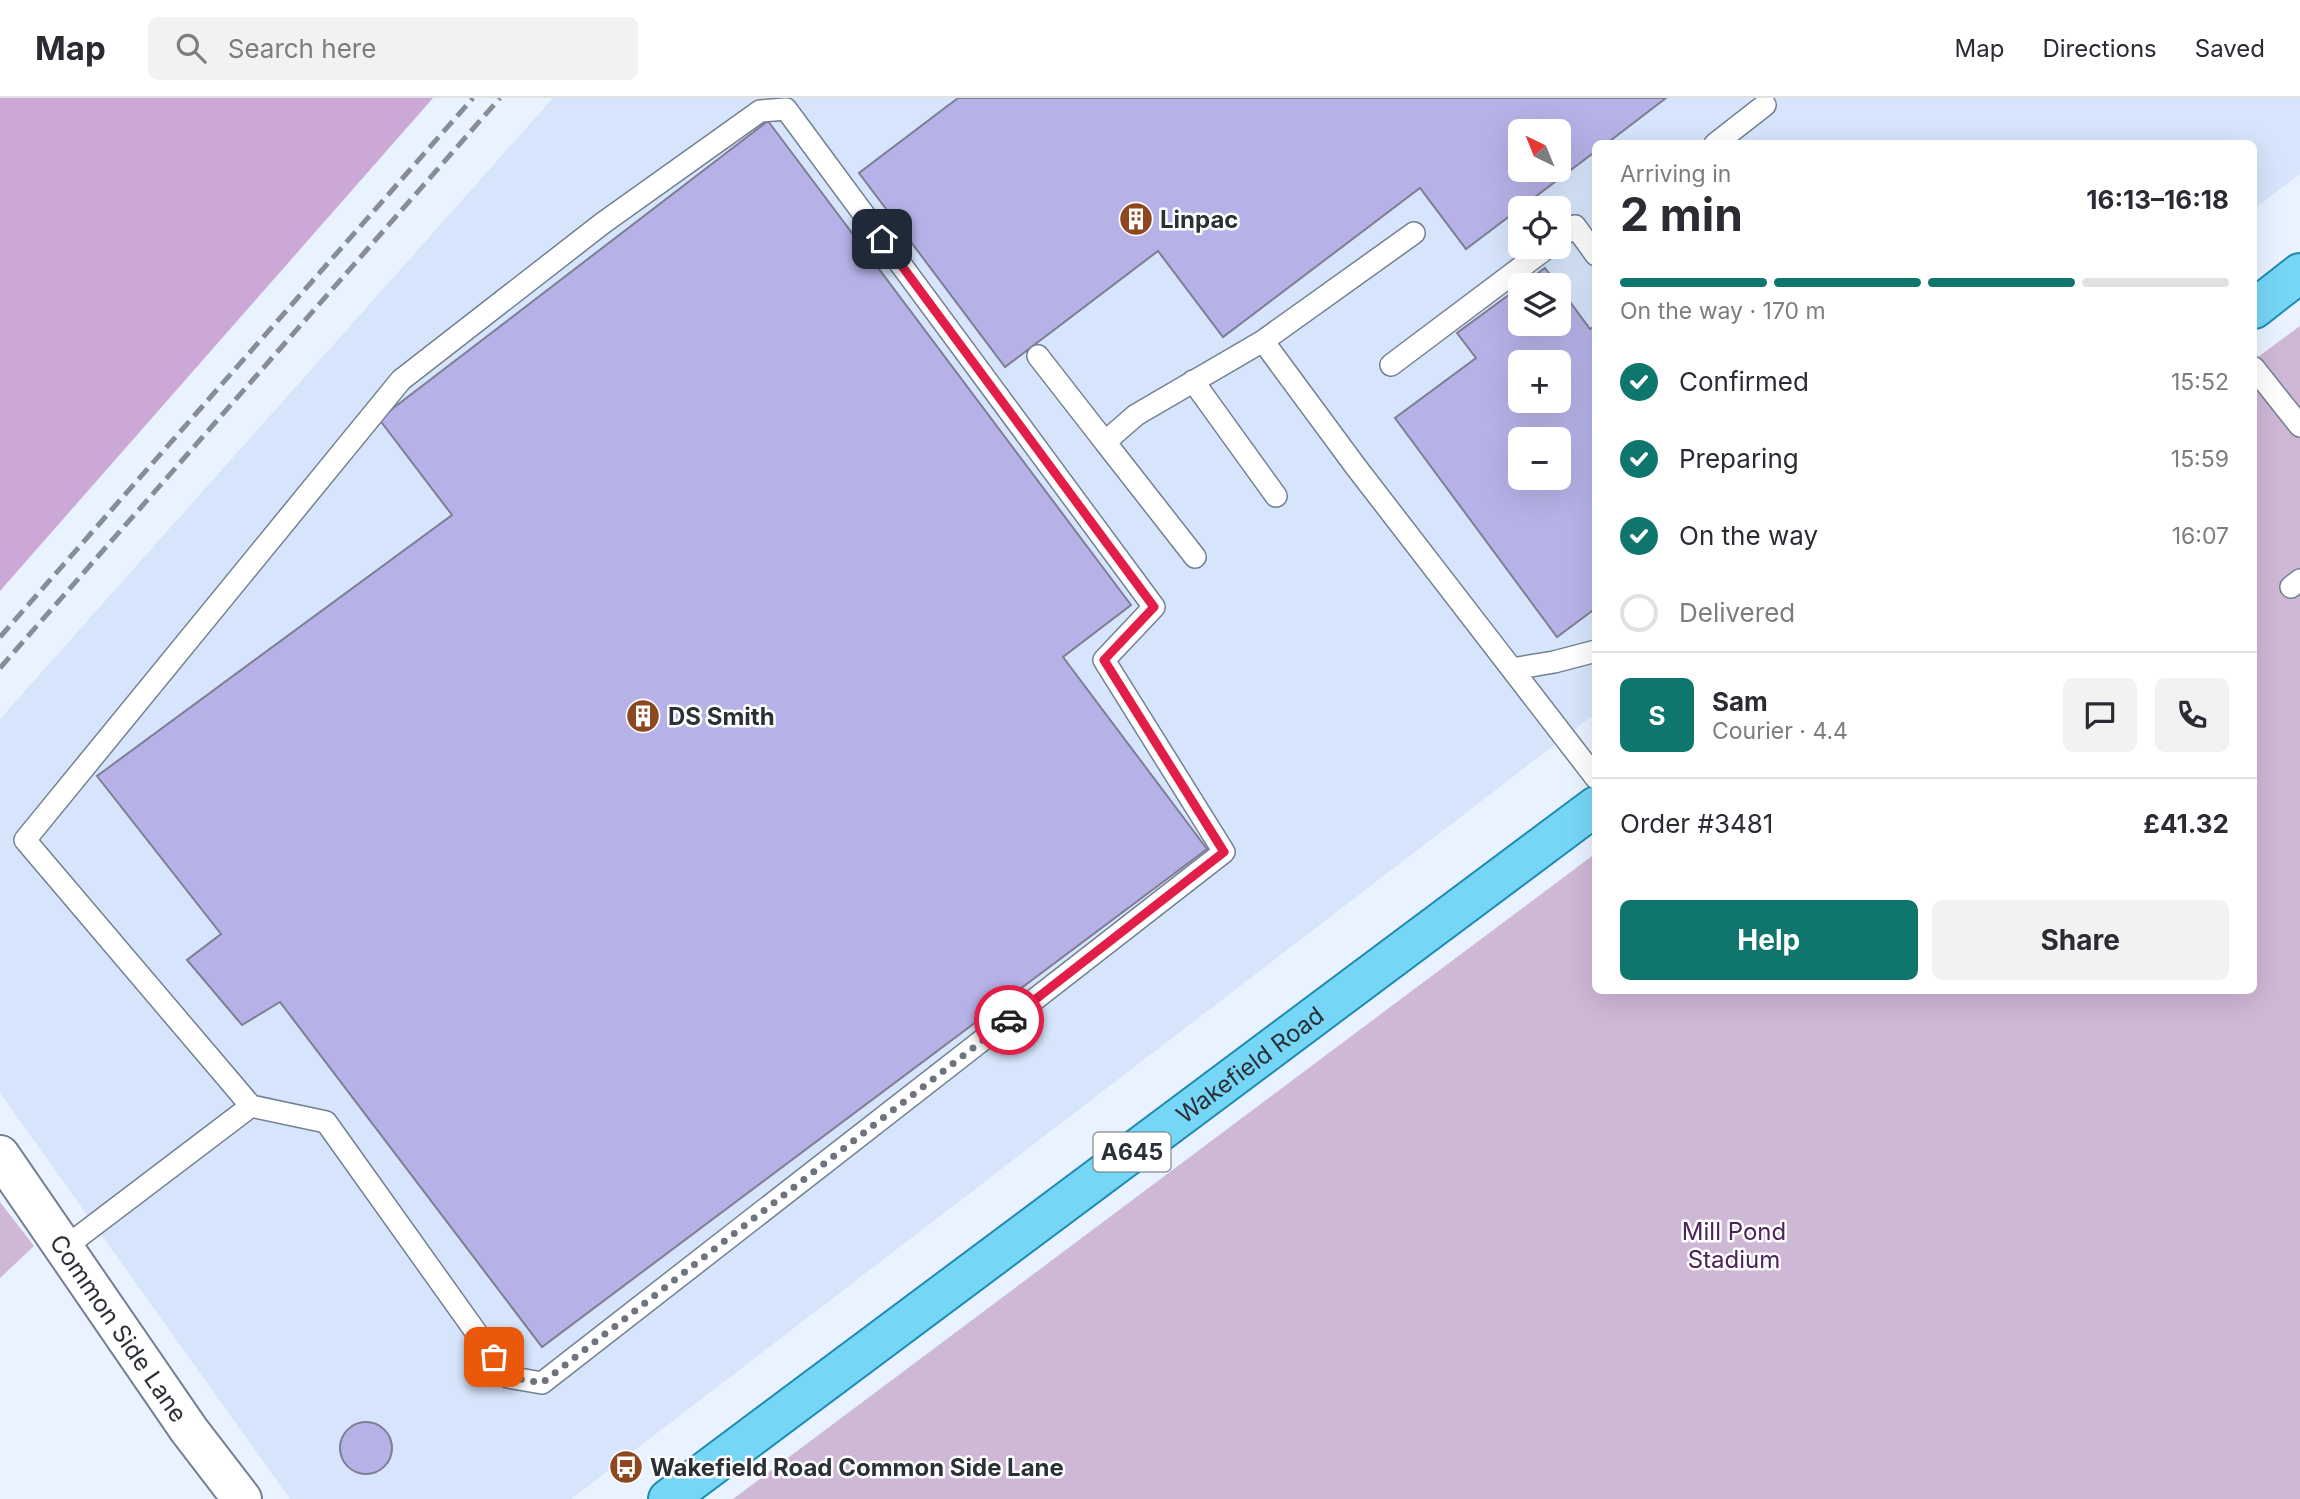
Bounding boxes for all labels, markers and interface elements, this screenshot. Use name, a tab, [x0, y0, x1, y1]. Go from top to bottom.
search box	[148, 17, 638, 80]
text: Map	[35, 28, 106, 68]
icon: search	[172, 29, 210, 67]
text: Search here	[228, 33, 376, 64]
text: Map	[1955, 34, 2004, 63]
text: Directions	[2042, 34, 2157, 63]
text: Saved	[2195, 34, 2265, 63]
north arrow	[1508, 119, 1572, 182]
map controls	[1508, 119, 1571, 490]
text: Arriving in	[1620, 160, 1731, 188]
text: 16:13–16:18	[2086, 184, 2229, 215]
text: 2 min	[1620, 186, 1743, 242]
button: locate	[1508, 196, 1571, 259]
building icon: Linpac	[1117, 200, 1155, 238]
place label: Linpac	[1160, 205, 1238, 234]
pin	[852, 209, 912, 269]
icon: home	[863, 220, 901, 258]
button: layers	[1508, 273, 1571, 336]
text: On the way · 170 m	[1620, 297, 1826, 325]
button: +	[1508, 350, 1571, 413]
icon: check	[1620, 363, 1658, 401]
text: Confirmed	[1679, 366, 1809, 397]
text: 15:52	[2171, 368, 2229, 396]
button: −	[1508, 427, 1571, 490]
icon: check	[1620, 440, 1658, 478]
text: Preparing	[1679, 443, 1799, 474]
text: 15:59	[2171, 445, 2229, 473]
icon: check	[1620, 517, 1658, 555]
text: On the way	[1679, 520, 1818, 551]
text: 16:07	[2172, 522, 2229, 550]
text: Delivered	[1679, 597, 1795, 628]
button: chat	[2063, 678, 2137, 752]
button: phone	[2155, 678, 2229, 752]
text: Sam	[1712, 686, 1768, 717]
building icon: DS Smith	[624, 697, 662, 735]
text: S	[1648, 700, 1666, 731]
place label: DS Smith	[668, 702, 775, 731]
text: Courier · 4.4	[1712, 717, 1848, 745]
text: Order #3481	[1620, 808, 1773, 839]
text: £41.32	[2143, 808, 2229, 839]
button: Help	[1620, 900, 1918, 980]
button: Share	[1932, 900, 2229, 980]
courier	[974, 985, 1044, 1055]
street label: Wakefield Road	[1170, 1000, 1329, 1129]
icon: car	[990, 1001, 1028, 1039]
road number: A645	[1094, 1133, 1170, 1172]
park label: Mill Pond Stadium	[1682, 1217, 1786, 1274]
street label: Common Side Lane	[44, 1229, 194, 1427]
pin	[464, 1327, 524, 1387]
icon: bag	[475, 1338, 513, 1376]
bus stop icon: Wakefield Road Common Side Lane	[607, 1448, 645, 1486]
place label: Wakefield Road Common Side Lane	[650, 1453, 1064, 1482]

